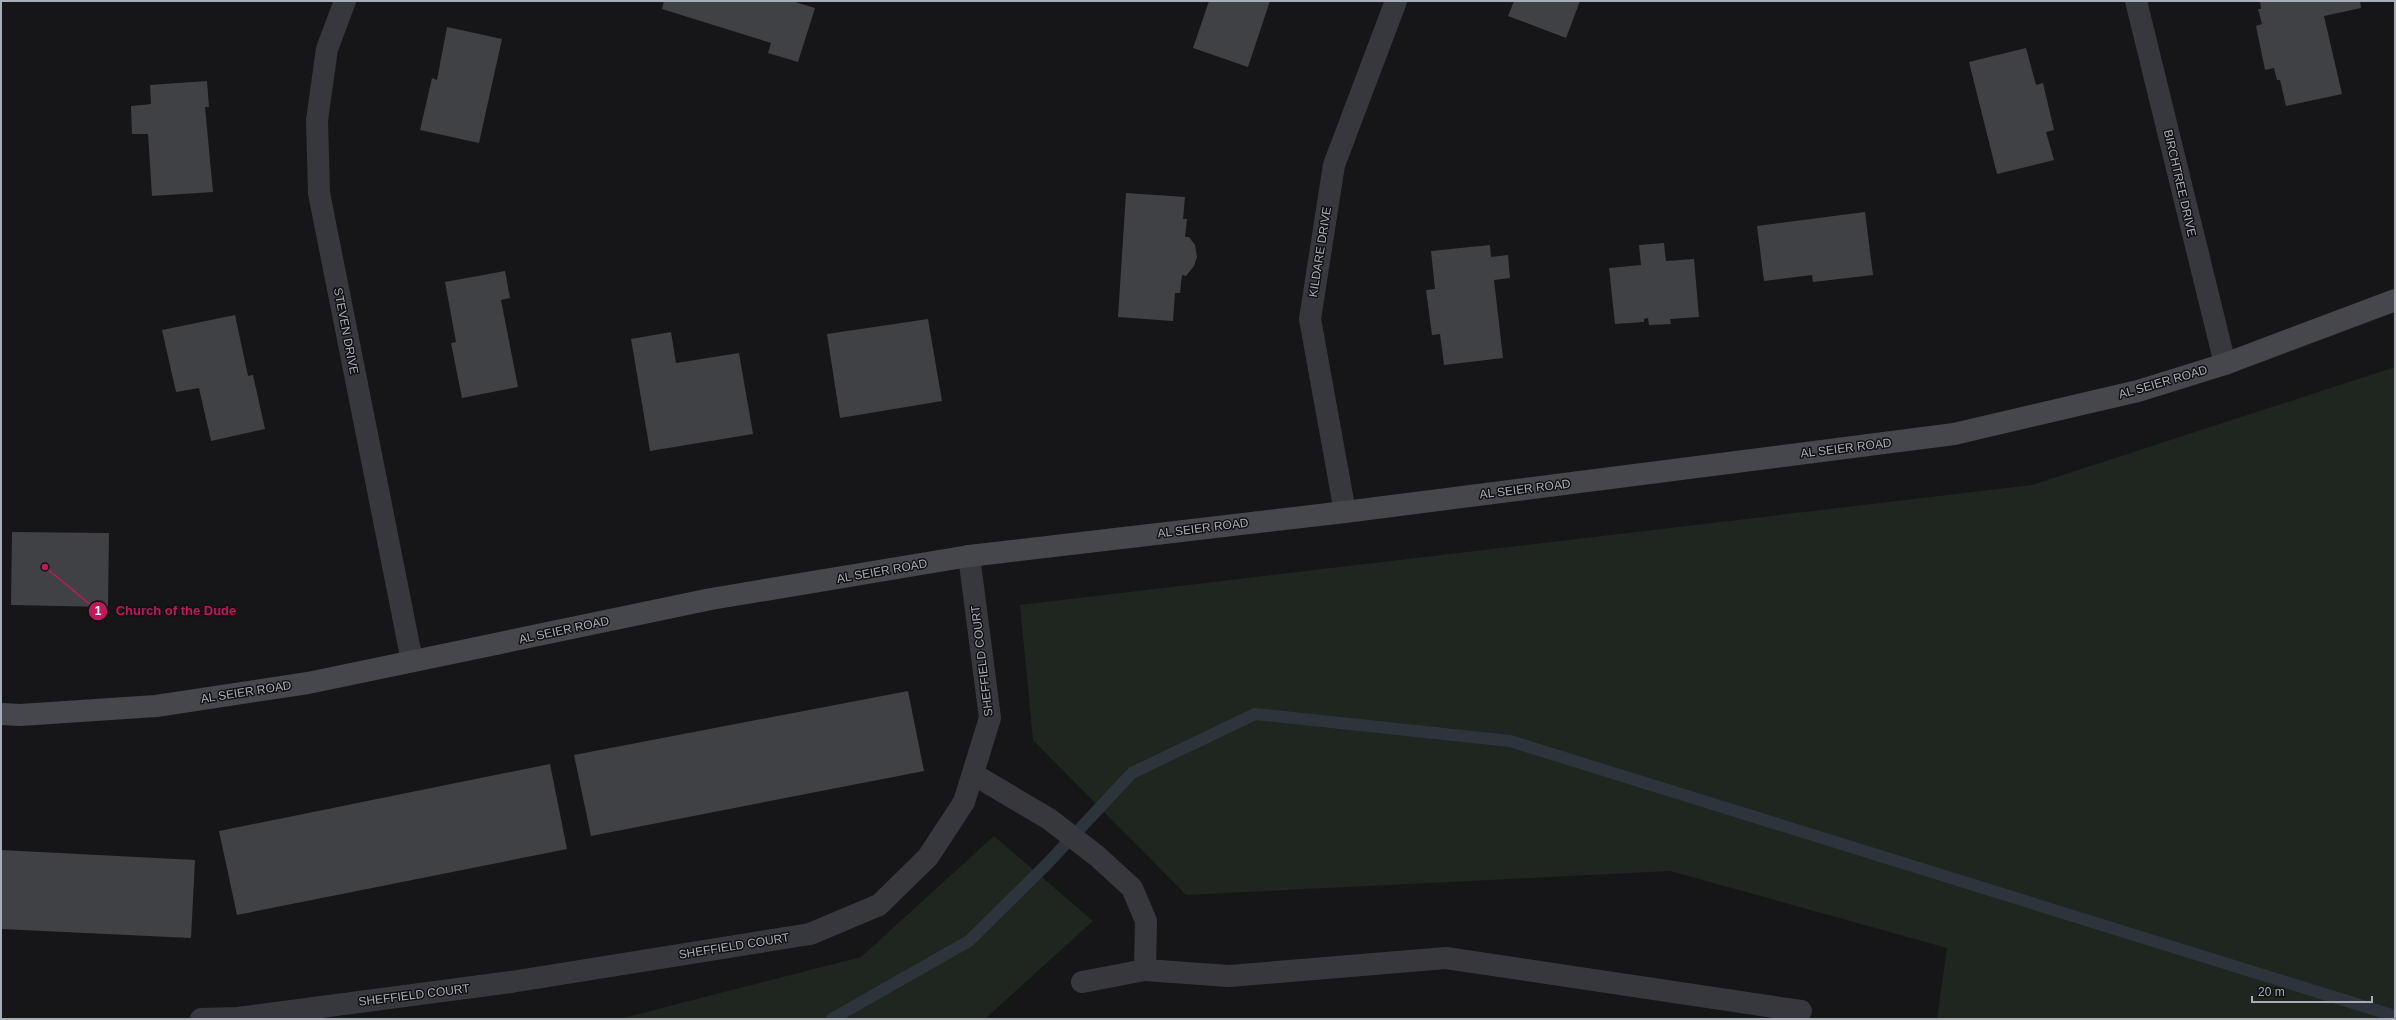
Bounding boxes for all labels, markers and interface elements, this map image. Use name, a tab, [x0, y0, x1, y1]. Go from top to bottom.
street label: BIRCHTREE DRIVE	[2161, 128, 2199, 238]
street label: KILDARE DRIVE	[1306, 206, 1334, 298]
street label: STEVEN DRIVE	[331, 286, 361, 376]
street label: AL SEIER ROAD	[2117, 363, 2209, 401]
street label: AL SEIER ROAD	[1800, 435, 1893, 461]
street label: AL SEIER ROAD	[1479, 476, 1572, 502]
street label: AL SEIER ROAD	[1157, 515, 1250, 541]
street label: AL SEIER ROAD	[836, 556, 929, 586]
callout: Church of the Dude	[88, 598, 245, 623]
text: Church of the Dude	[116, 603, 236, 618]
text: 1	[95, 604, 102, 618]
street label: SHEFFIELD COURT	[968, 604, 996, 717]
street label: AL SEIER ROAD	[518, 614, 611, 646]
street label: AL SEIER ROAD	[200, 678, 293, 706]
street label: SHEFFIELD COURT	[678, 930, 791, 962]
scale bar	[2252, 978, 2372, 1004]
street label: SHEFFIELD COURT	[358, 981, 471, 1009]
text: 20 m	[2258, 985, 2285, 999]

